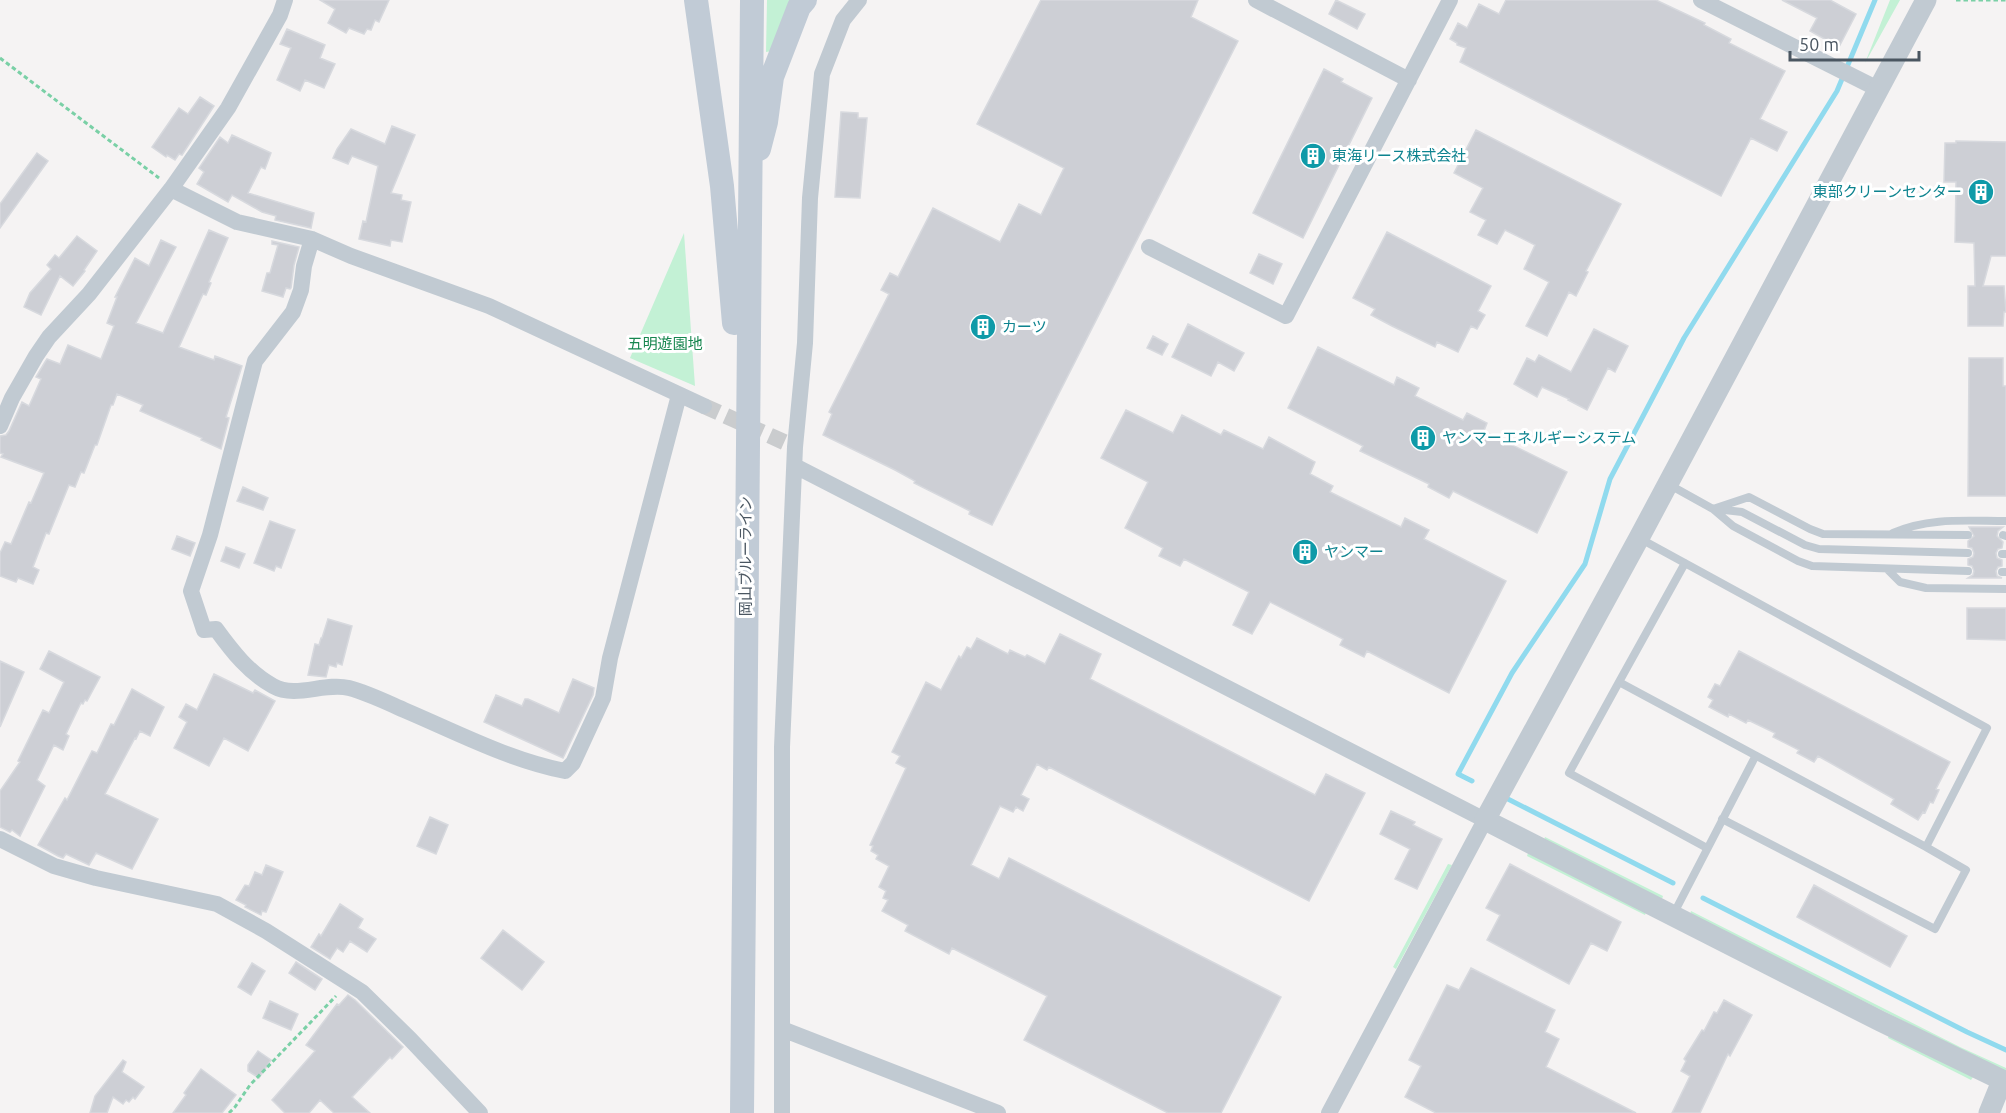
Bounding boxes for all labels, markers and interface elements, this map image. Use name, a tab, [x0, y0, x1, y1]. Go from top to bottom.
scale bar	[1790, 24, 1919, 62]
text: 50 m	[1799, 34, 1839, 54]
building icon: 東海リース株式会社	[1298, 141, 1328, 171]
place label: 東海リース株式会社	[1332, 147, 1466, 164]
building icon: 東部クリーンセンター	[1966, 177, 1996, 207]
place label: 東部クリーンセンター	[1813, 183, 1962, 200]
building icon: カーツ	[968, 312, 998, 342]
place label: カーツ	[1002, 318, 1047, 335]
park label: 五明遊園地	[627, 335, 703, 352]
building icon: ヤンマーエネルギーシステム	[1408, 423, 1438, 453]
place label: ヤンマーエネルギーシステム	[1442, 429, 1636, 446]
street label: 岡山ブルーライン	[737, 496, 754, 616]
building icon: ヤンマー	[1290, 537, 1320, 567]
place label: ヤンマー	[1324, 543, 1384, 560]

